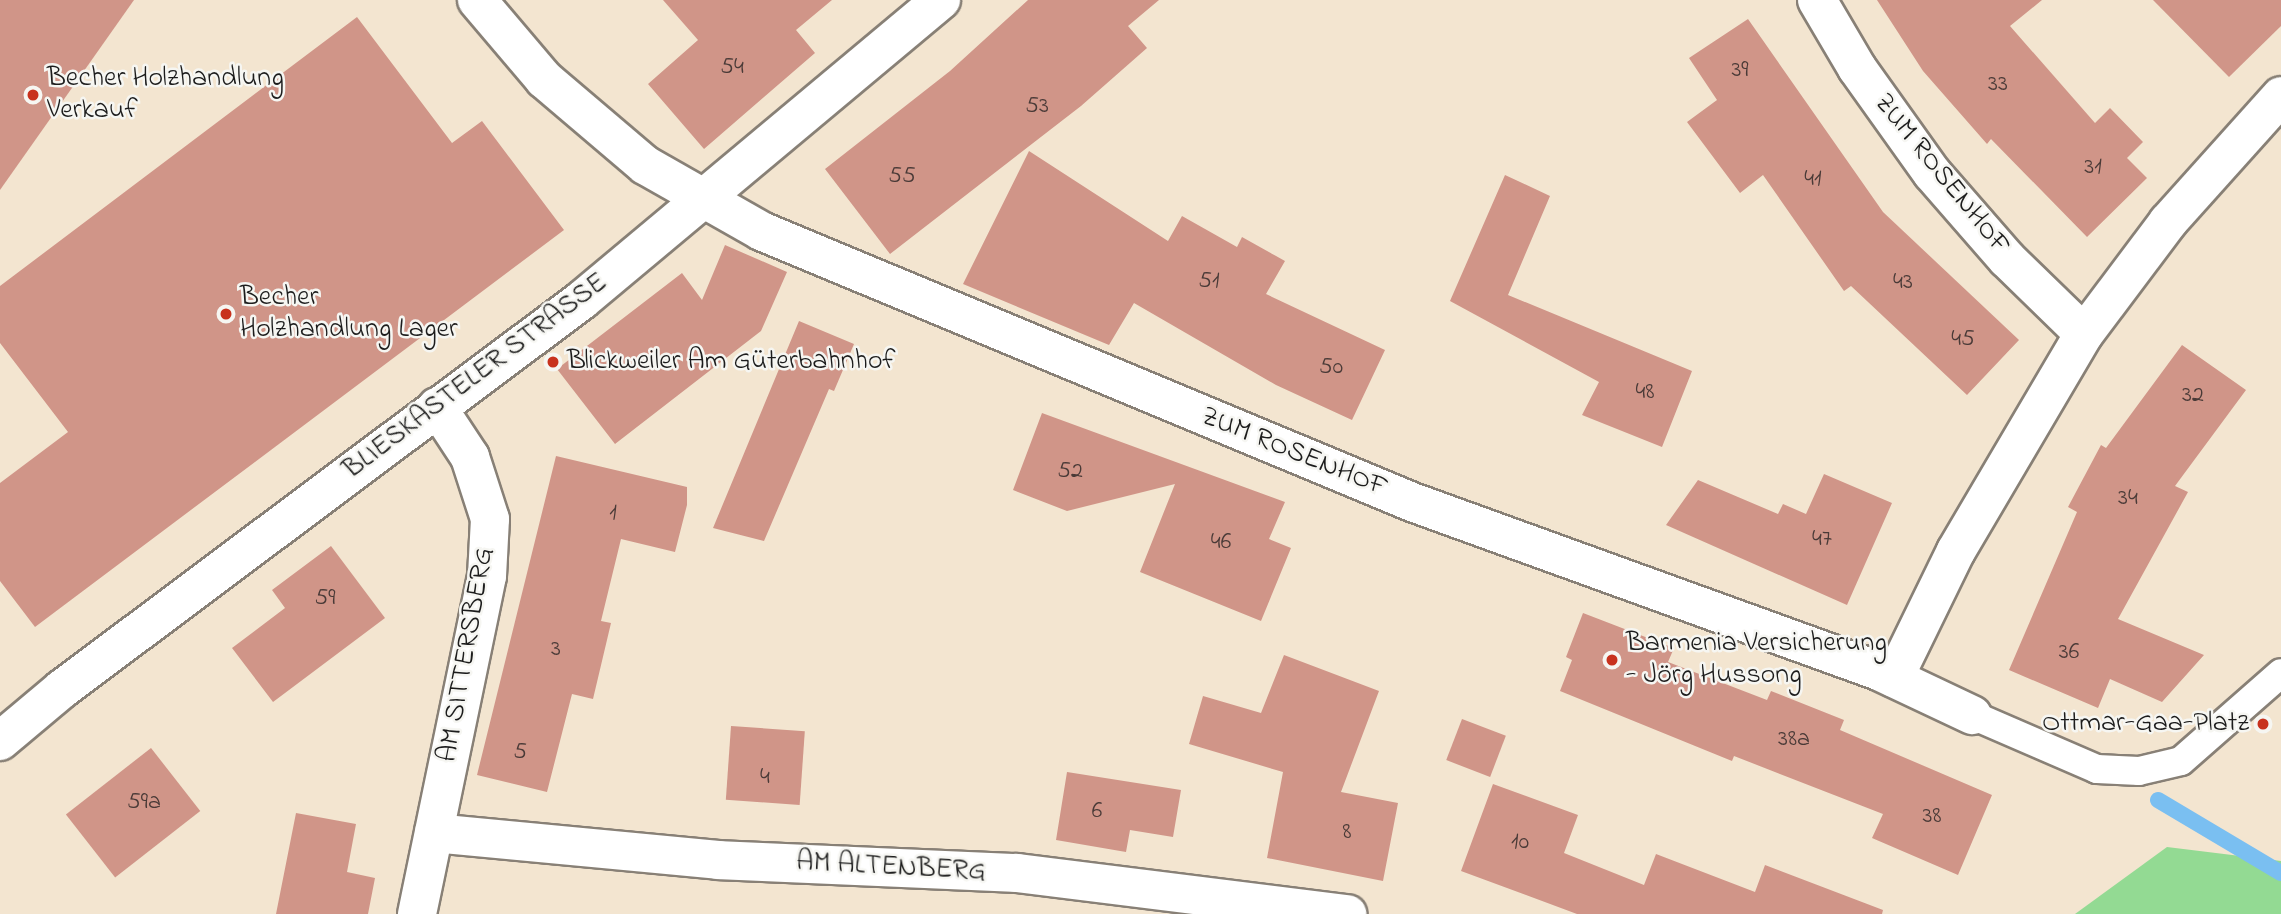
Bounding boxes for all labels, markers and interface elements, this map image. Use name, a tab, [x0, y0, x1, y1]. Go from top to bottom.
house number: 54	[720, 54, 744, 82]
house number: 39	[1731, 57, 1749, 85]
place label: Becher Holzhandlung Verkauf	[47, 62, 284, 128]
house number: 33	[1988, 71, 2008, 99]
marker: Becher Holzhandlung Verkauf	[25, 87, 41, 103]
street label: ZUM ROSENHOF	[1866, 88, 2016, 262]
house number: 53	[1025, 93, 1049, 121]
house number: 31	[2084, 154, 2102, 182]
house number: 55	[888, 163, 916, 191]
house number: 41	[1804, 166, 1822, 194]
street label: BLIESKASTELER STRASSE	[337, 267, 615, 487]
house number: 51	[1198, 268, 1220, 296]
house number: 43	[1893, 269, 1913, 297]
place label: Becher Holzhandlung Lager	[240, 281, 458, 347]
marker: Becher Holzhandlung Lager	[218, 306, 234, 322]
house number: 45	[1951, 326, 1975, 354]
place label: Blickweiler Am Güterbahnhof	[567, 345, 895, 379]
marker: Blickweiler Am Güterbahnhof	[545, 354, 561, 370]
house number: 50	[1319, 354, 1343, 382]
house number: 48	[1636, 379, 1654, 407]
house number: 32	[2182, 382, 2204, 410]
street label: ZUM ROSENHOF	[1196, 400, 1392, 506]
house number: 52	[1057, 458, 1083, 486]
house number: 34	[2118, 485, 2138, 513]
house number: 1	[609, 500, 617, 528]
house number: 47	[1812, 526, 1832, 554]
house number: 46	[1211, 529, 1231, 557]
street label: AM SITTERSBERG	[432, 545, 502, 765]
house number: 59	[315, 585, 335, 613]
place label: Barmenia Versicherung - Jörg Hussong	[1626, 627, 1887, 693]
house number: 3	[551, 636, 561, 664]
house number: 36	[2059, 639, 2079, 667]
marker: Barmenia Versicherung - Jörg Hussong	[1604, 652, 1620, 668]
place label: Ottmar-Gaa-Platz	[2042, 707, 2249, 741]
marker: Ottmar-Gaa-Platz	[2255, 716, 2271, 732]
house number: 38a	[1778, 726, 1810, 754]
house number: 5	[513, 739, 527, 767]
house number: 4	[760, 764, 770, 792]
house number: 59a	[127, 789, 161, 817]
house number: 6	[1092, 798, 1102, 826]
house number: 38	[1923, 803, 1941, 831]
house number: 8	[1343, 819, 1351, 847]
house number: 10	[1511, 829, 1529, 857]
street label: AM ALTENBERG	[795, 846, 987, 890]

